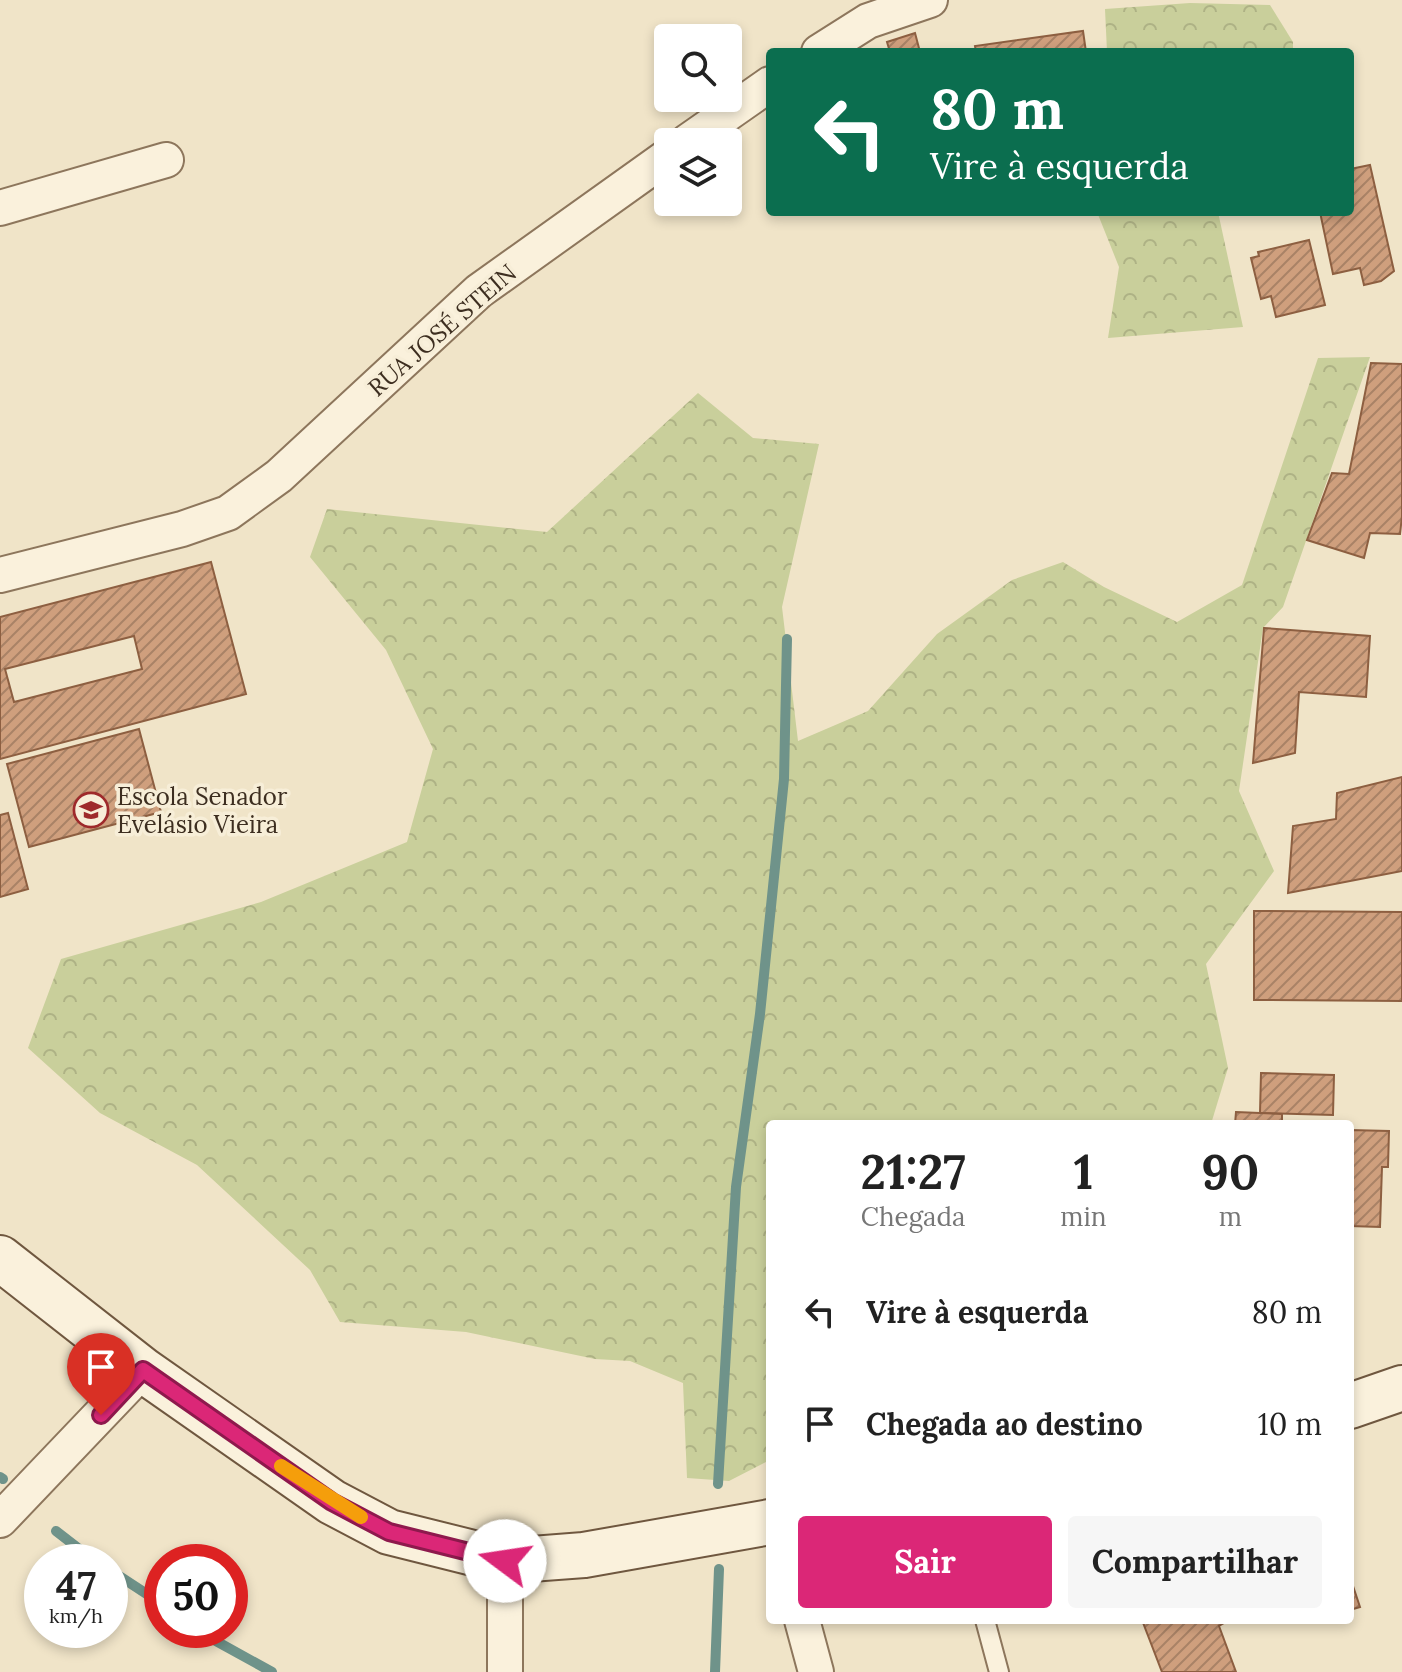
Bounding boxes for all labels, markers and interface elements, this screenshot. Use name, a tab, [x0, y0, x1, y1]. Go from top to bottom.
map controls	[654, 24, 742, 216]
button: search	[654, 24, 742, 112]
text: 80 m	[930, 73, 1064, 144]
icon: left	[798, 80, 902, 184]
button: layers	[654, 128, 742, 216]
text: Vire à esquerda	[930, 143, 1189, 189]
street label: RUA JOSÉ STEIN	[361, 257, 523, 403]
place label: Escola Senador Evelásio Vieira	[117, 781, 288, 840]
school or university icon: Escola Senador Evelásio Vieira	[72, 791, 110, 829]
text: 21:27	[861, 1141, 966, 1202]
text: 1	[1074, 1141, 1093, 1202]
text: 90	[1201, 1141, 1259, 1202]
text: Chegada	[861, 1200, 965, 1233]
text: min	[1060, 1200, 1107, 1233]
text: m	[1219, 1200, 1242, 1233]
icon: left	[798, 1290, 842, 1334]
text: Vire à esquerda	[866, 1293, 1088, 1331]
text: 80 m	[1252, 1293, 1322, 1331]
pin	[67, 1333, 135, 1415]
icon: arrive	[79, 1345, 123, 1389]
icon: arrive	[798, 1402, 842, 1446]
text: Chegada ao destino	[866, 1405, 1143, 1443]
text: 10 m	[1258, 1405, 1322, 1443]
button: Sair	[798, 1516, 1052, 1608]
button: Compartilhar	[1068, 1516, 1322, 1608]
position arrow	[463, 1519, 547, 1603]
speed limit sign: 50	[144, 1544, 248, 1648]
text: 47	[56, 1560, 96, 1611]
text: km/h	[49, 1603, 103, 1628]

